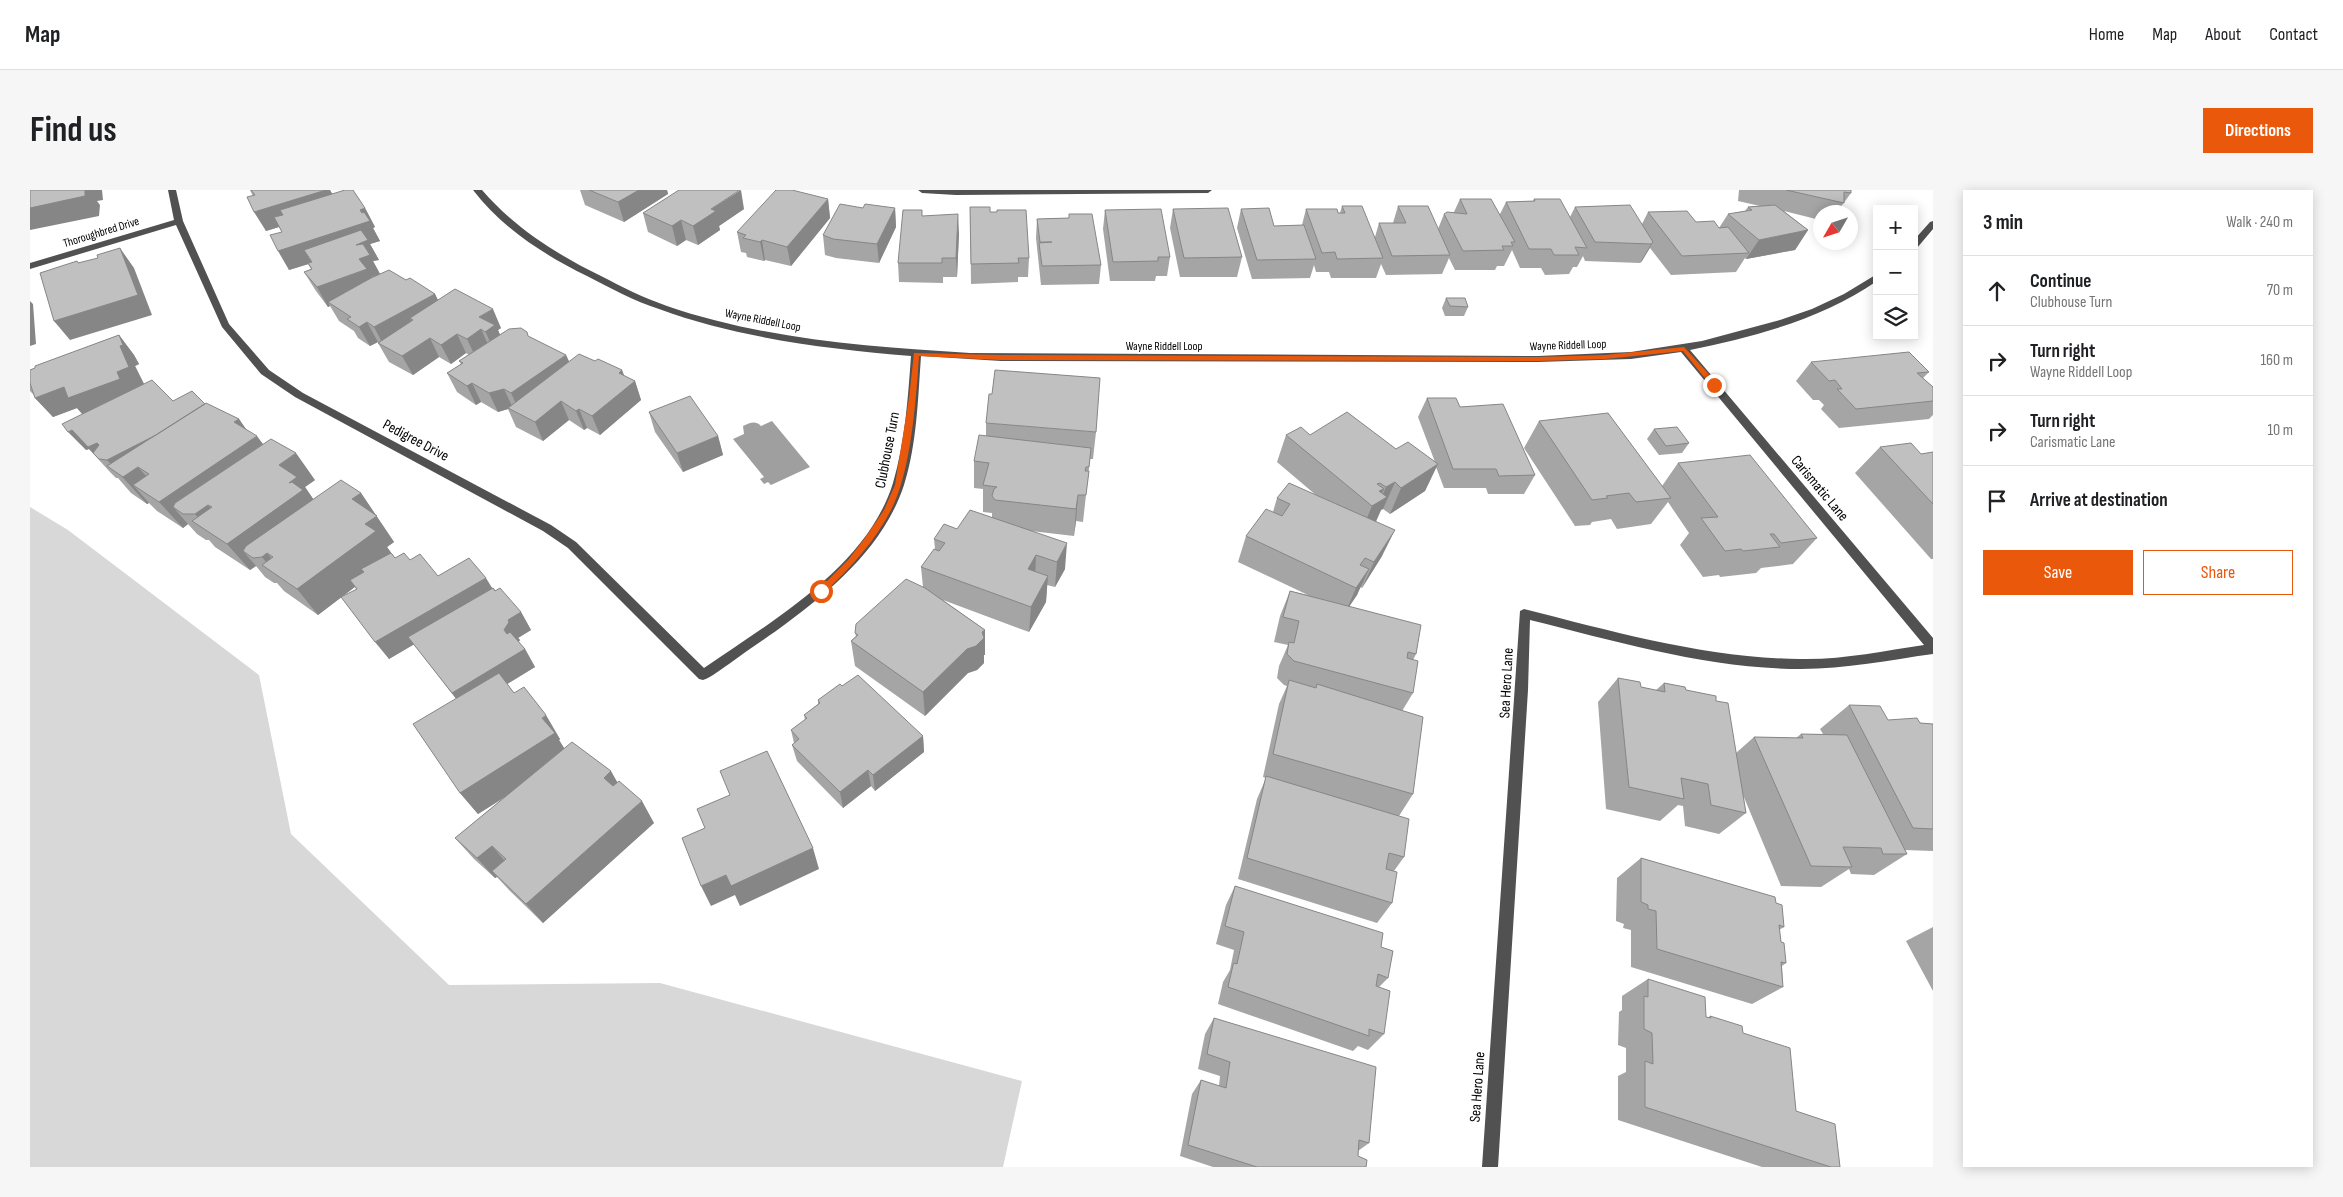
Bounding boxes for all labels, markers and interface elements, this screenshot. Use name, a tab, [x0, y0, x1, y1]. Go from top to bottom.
text: Map	[25, 20, 60, 49]
text: Home	[2089, 24, 2124, 45]
text: Map	[2152, 24, 2177, 45]
text: About	[2205, 24, 2241, 45]
text: Contact	[2269, 24, 2318, 45]
button: Directions	[2203, 108, 2313, 153]
text: Find us	[30, 109, 117, 152]
north arrow	[1813, 205, 1858, 250]
map controls	[1873, 205, 1918, 340]
button: +	[1873, 205, 1918, 250]
text: 3 min	[1983, 210, 2023, 235]
text: Walk · 240 m	[2226, 213, 2293, 232]
street label: Thoroughbred Drive	[61, 214, 141, 251]
button: −	[1873, 250, 1918, 295]
text: Continue	[2030, 270, 2091, 293]
icon: ahead	[1983, 277, 2011, 305]
text: 70 m	[2267, 281, 2293, 300]
text: Clubhouse Turn	[2030, 293, 2112, 312]
button: layers	[1873, 295, 1918, 340]
street label: Wayne Riddell Loop	[724, 306, 802, 335]
street label: Wayne Riddell Loop	[1529, 337, 1607, 354]
street label: Wayne Riddell Loop	[1126, 339, 1202, 354]
text: Turn right	[2030, 340, 2095, 363]
icon: right	[1983, 347, 2011, 375]
text: 160 m	[2260, 351, 2293, 370]
text: Wayne Riddell Loop	[2030, 363, 2132, 382]
route end	[1703, 374, 1726, 397]
street label: Clubhouse Turn	[871, 410, 904, 490]
text: Turn right	[2030, 410, 2095, 433]
street label: Pedigree Drive	[379, 415, 452, 466]
icon: right	[1983, 417, 2011, 445]
text: 10 m	[2267, 421, 2293, 440]
text: Carismatic Lane	[2030, 433, 2116, 452]
street label: Carismatic Lane	[1787, 451, 1853, 525]
icon: arrive	[1983, 487, 2011, 515]
text: Arrive at destination	[2030, 489, 2168, 512]
button: Save	[1983, 550, 2133, 595]
button: Share	[2143, 550, 2293, 595]
route start	[810, 580, 833, 603]
street label: Sea Hero Lane	[1495, 647, 1518, 719]
street label: Sea Hero Lane	[1466, 1051, 1489, 1123]

